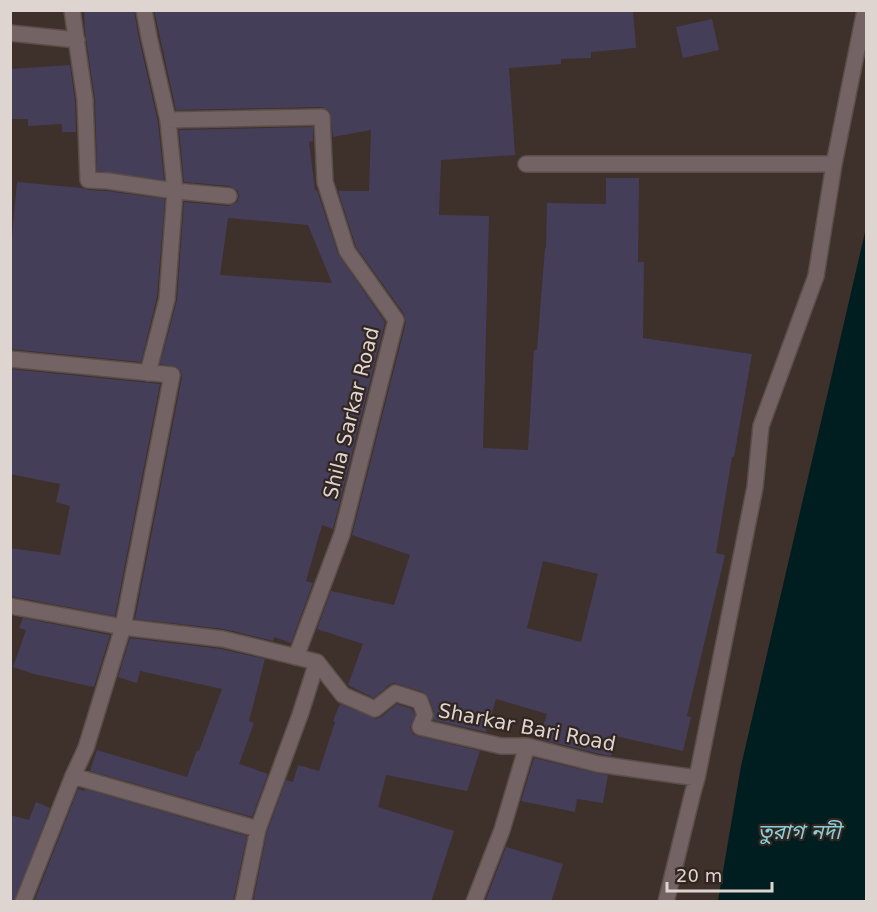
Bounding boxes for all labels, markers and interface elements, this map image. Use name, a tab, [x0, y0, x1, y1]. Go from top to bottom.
street label: Shila Sarkar Road	[318, 324, 384, 502]
street label: Sharkar Bari Road	[436, 698, 618, 756]
water label: তুরাগ নদী	[757, 819, 845, 845]
scale bar	[667, 855, 772, 893]
text: 20 m	[676, 865, 722, 886]

